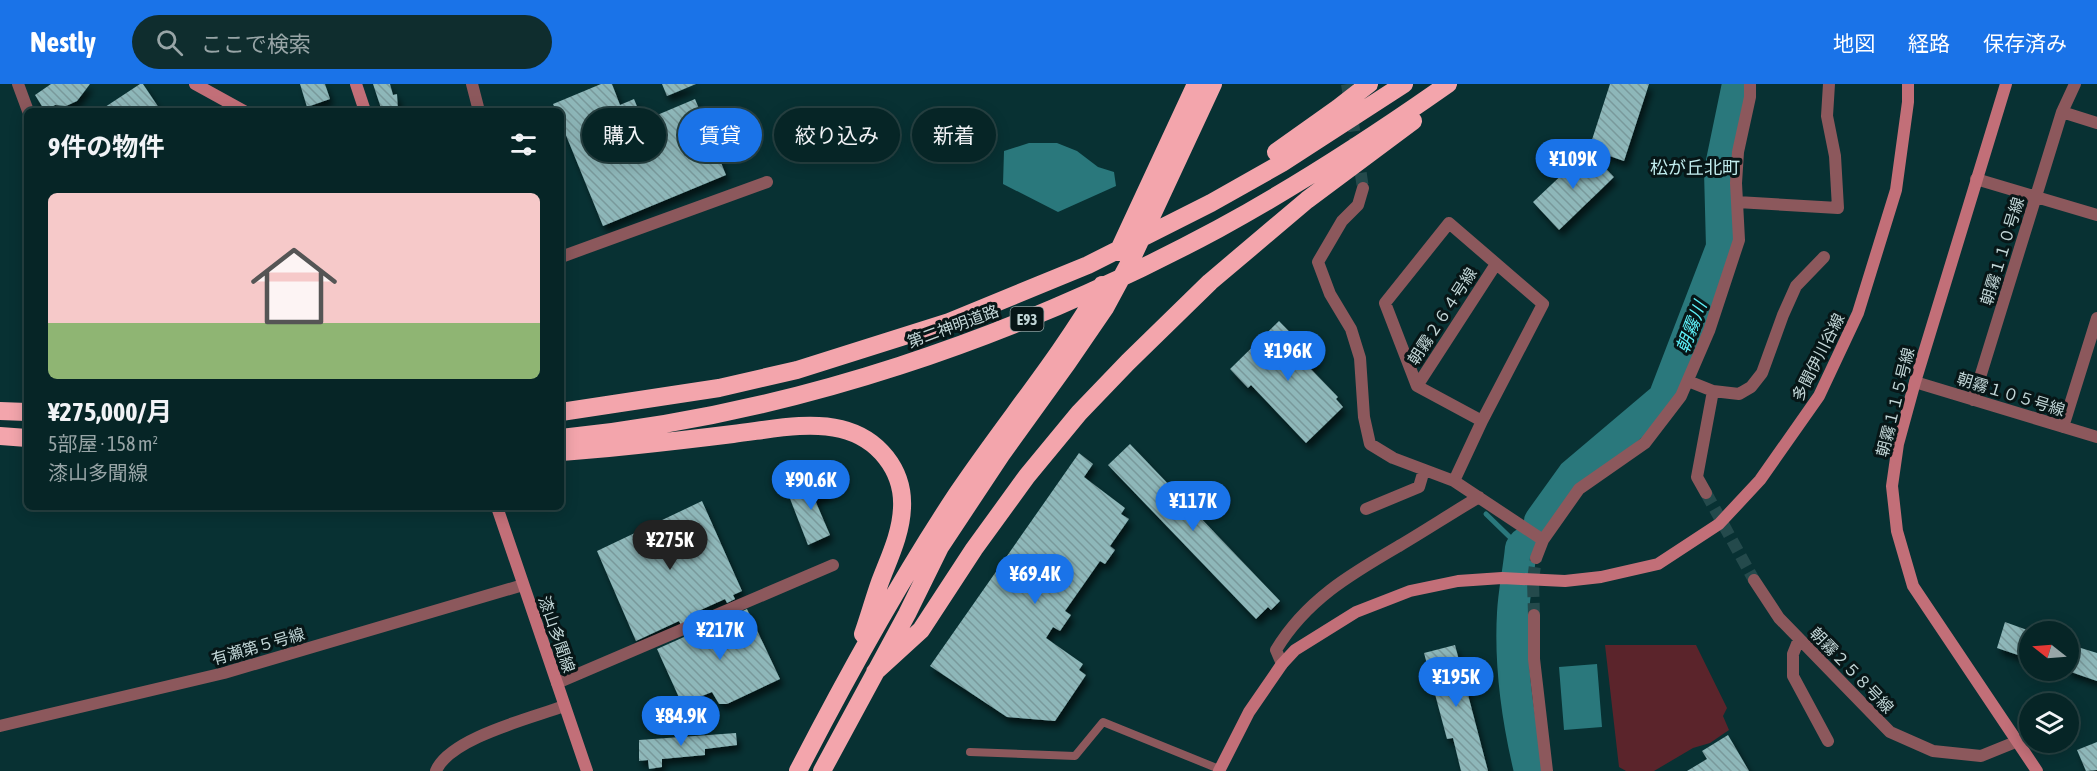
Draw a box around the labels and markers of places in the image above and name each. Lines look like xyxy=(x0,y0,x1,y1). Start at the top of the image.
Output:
pin: ¥109K xyxy=(1531,139,1615,190)
pin: ¥196K xyxy=(1246,331,1330,382)
pin: ¥90.6K xyxy=(762,460,860,511)
pin: ¥117K xyxy=(1151,481,1235,532)
pin: ¥275K xyxy=(628,520,712,571)
pin: ¥69.4K xyxy=(986,554,1084,605)
pin: ¥217K xyxy=(678,610,762,661)
pin: ¥195K xyxy=(1414,657,1498,708)
pin: ¥84.9K xyxy=(632,696,730,747)

